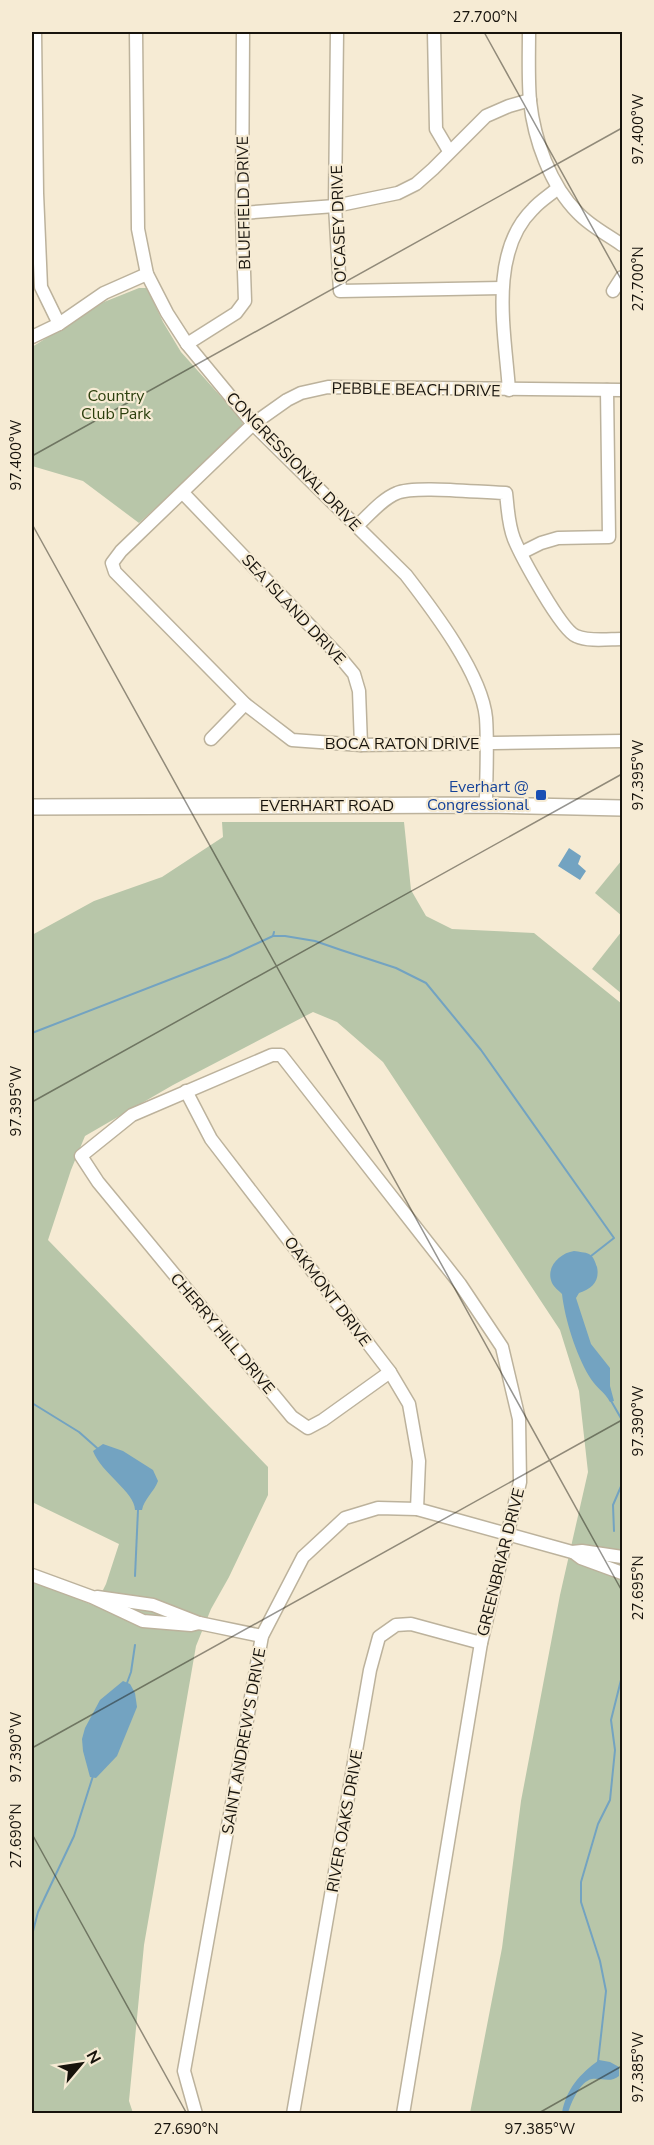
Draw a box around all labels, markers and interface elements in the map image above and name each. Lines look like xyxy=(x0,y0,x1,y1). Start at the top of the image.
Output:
text: 27.700°N xyxy=(452,7,518,27)
text: 97.400°W xyxy=(628,93,648,164)
street label: BLUEFIELD DRIVE xyxy=(232,136,256,270)
street label: O'CASEY DRIVE xyxy=(326,165,352,283)
text: 27.700°N xyxy=(628,246,648,312)
street label: PEBBLE BEACH DRIVE xyxy=(331,378,501,402)
park label: Country Club Park xyxy=(81,385,152,425)
street label: CONGRESSIONAL DRIVE xyxy=(221,387,366,536)
text: 97.400°W xyxy=(6,419,26,490)
street label: SEA ISLAND DRIVE xyxy=(236,550,350,670)
street label: BOCA RATON DRIVE xyxy=(325,733,479,755)
text: 97.395°W xyxy=(628,739,648,810)
place label: Everhart @ Congressional xyxy=(427,776,529,816)
marker: Everhart @ Congressional xyxy=(534,788,548,802)
street label: EVERHART ROAD xyxy=(260,795,394,817)
text: 97.395°W xyxy=(6,1065,26,1136)
street label: OAKMONT DRIVE xyxy=(279,1232,376,1351)
street label: CHERRY HILL DRIVE xyxy=(165,1268,280,1399)
text: 97.390°W xyxy=(628,1385,648,1456)
street label: GREENBRIAR DRIVE xyxy=(472,1486,530,1639)
text: 27.695°N xyxy=(628,1555,648,1621)
street label: SAINT ANDREW'S DRIVE xyxy=(217,1646,271,1836)
text: 97.390°W xyxy=(6,1711,26,1782)
street label: RIVER OAKS DRIVE xyxy=(322,1748,368,1894)
text: 27.690°N xyxy=(6,1803,26,1869)
text: 97.385°W xyxy=(628,2031,648,2102)
north arrow xyxy=(51,2034,111,2094)
text: N xyxy=(81,2047,106,2068)
text: 27.690°N xyxy=(153,2119,219,2139)
text: 97.385°W xyxy=(505,2119,576,2139)

